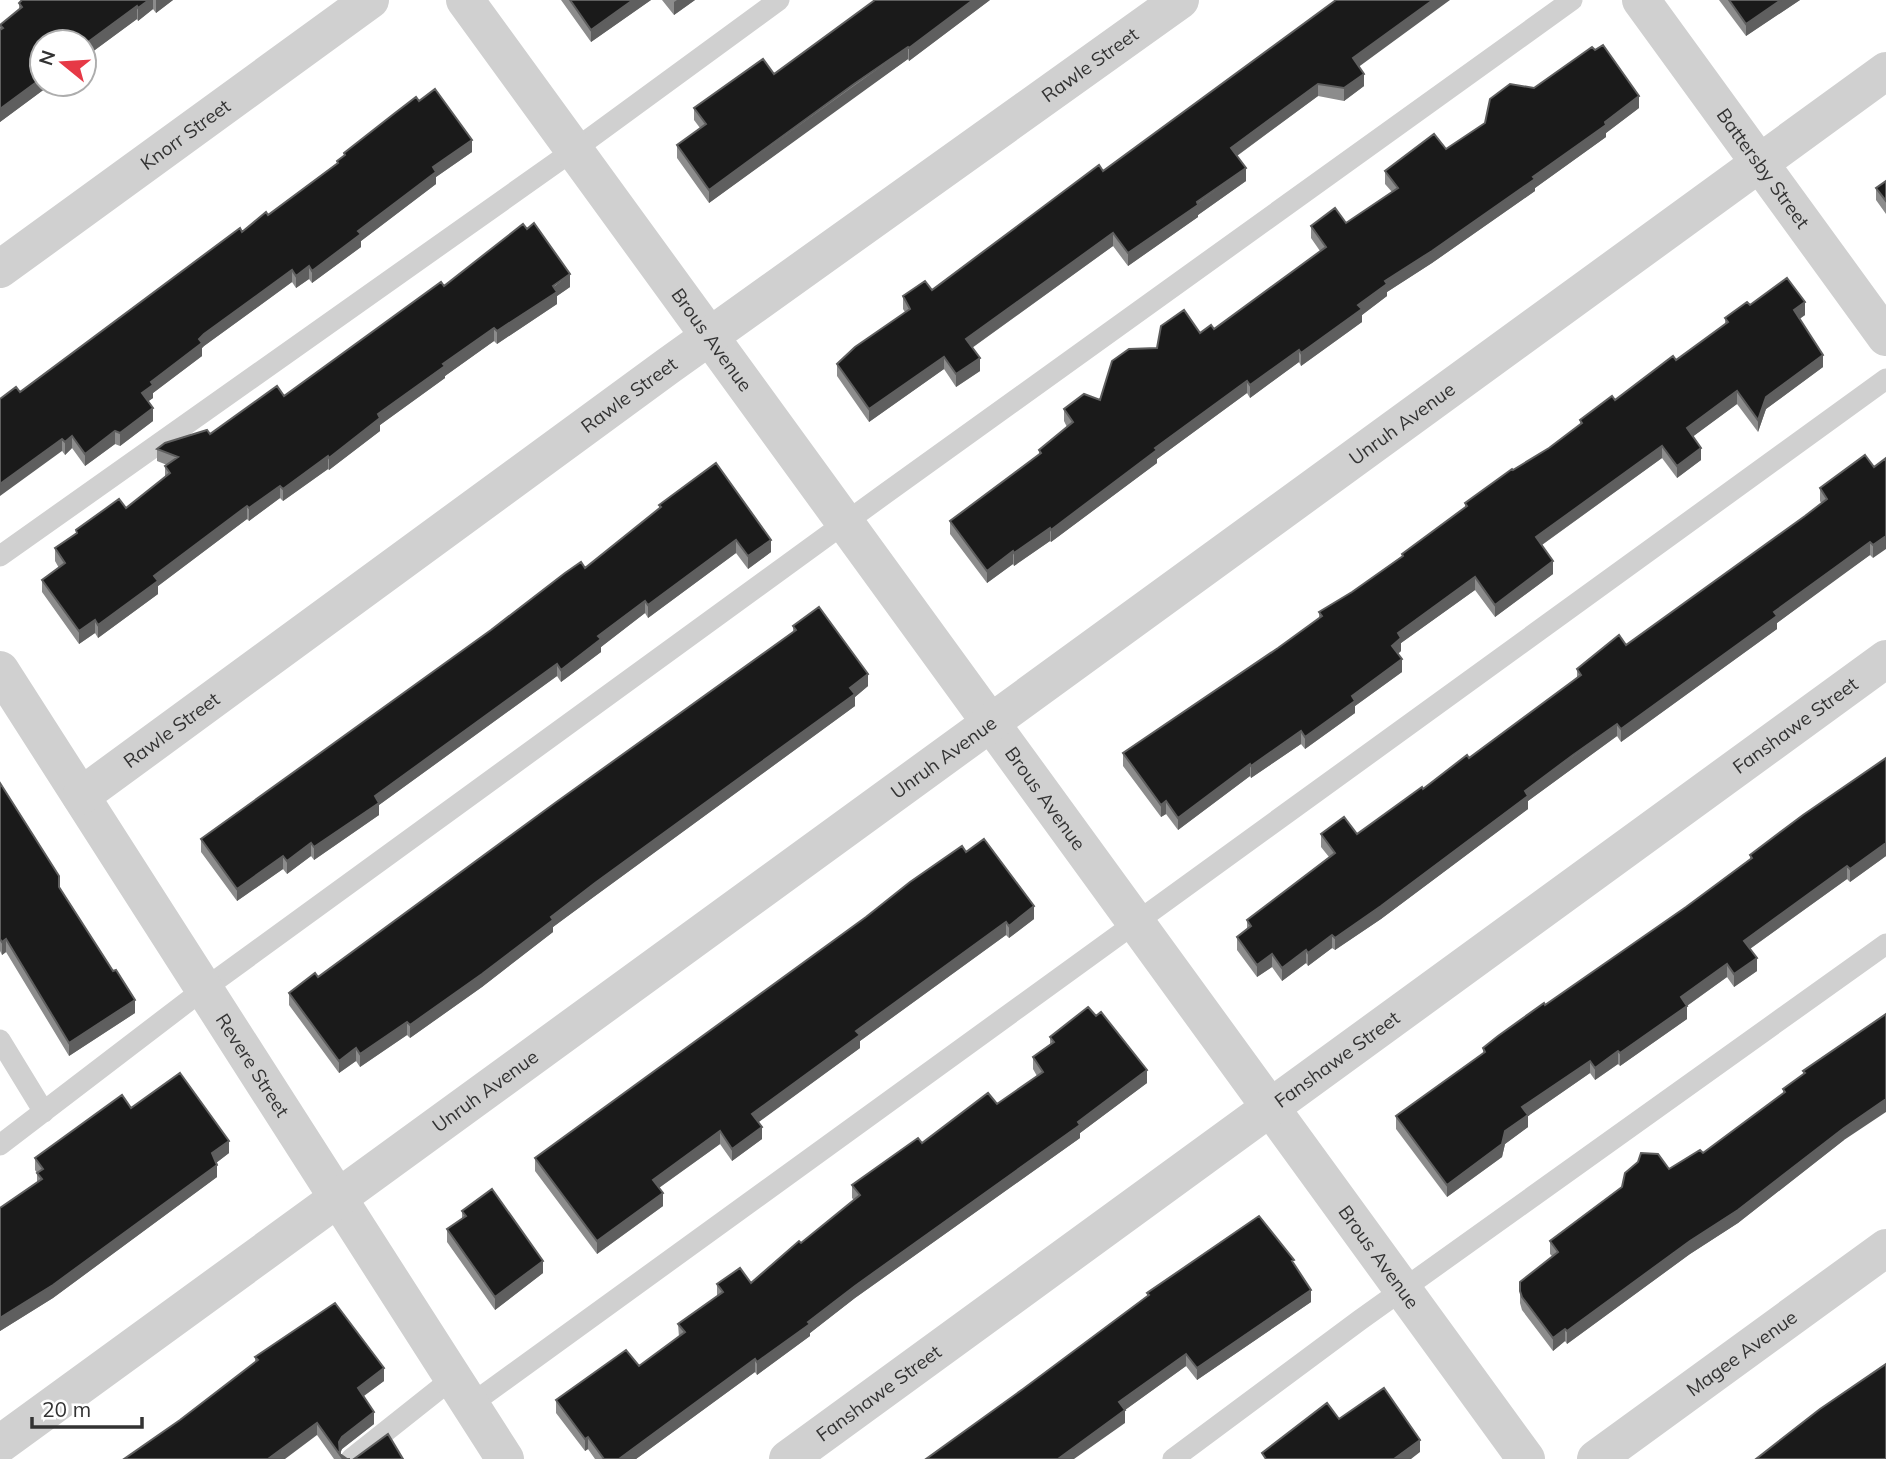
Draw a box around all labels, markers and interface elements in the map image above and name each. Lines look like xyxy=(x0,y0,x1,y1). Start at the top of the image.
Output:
street label: Rawle Street xyxy=(1037,22,1143,107)
north arrow xyxy=(28,28,98,98)
text: N xyxy=(33,47,60,68)
street label: Knorr Street xyxy=(136,93,235,175)
street label: Battersby Street xyxy=(1712,103,1815,233)
street label: Brous Avenue xyxy=(666,283,758,396)
street label: Rawle Street xyxy=(576,351,682,438)
street label: Unruh Avenue xyxy=(1344,377,1460,470)
street label: Fanshawe Street xyxy=(1728,671,1863,779)
street label: Rawle Street xyxy=(119,686,224,773)
street label: Unruh Avenue xyxy=(886,711,1001,804)
street label: Brous Avenue xyxy=(1000,742,1091,855)
street label: Fanshawe Street xyxy=(1269,1005,1404,1113)
street label: Revere Street xyxy=(211,1009,295,1122)
street label: Unruh Avenue xyxy=(427,1044,543,1137)
street label: Brous Avenue xyxy=(1333,1200,1425,1313)
street label: Magee Avenue xyxy=(1682,1305,1802,1401)
street label: Fanshawe Street xyxy=(811,1339,946,1447)
scale bar xyxy=(32,1386,142,1430)
text: 20 m xyxy=(42,1396,91,1422)

